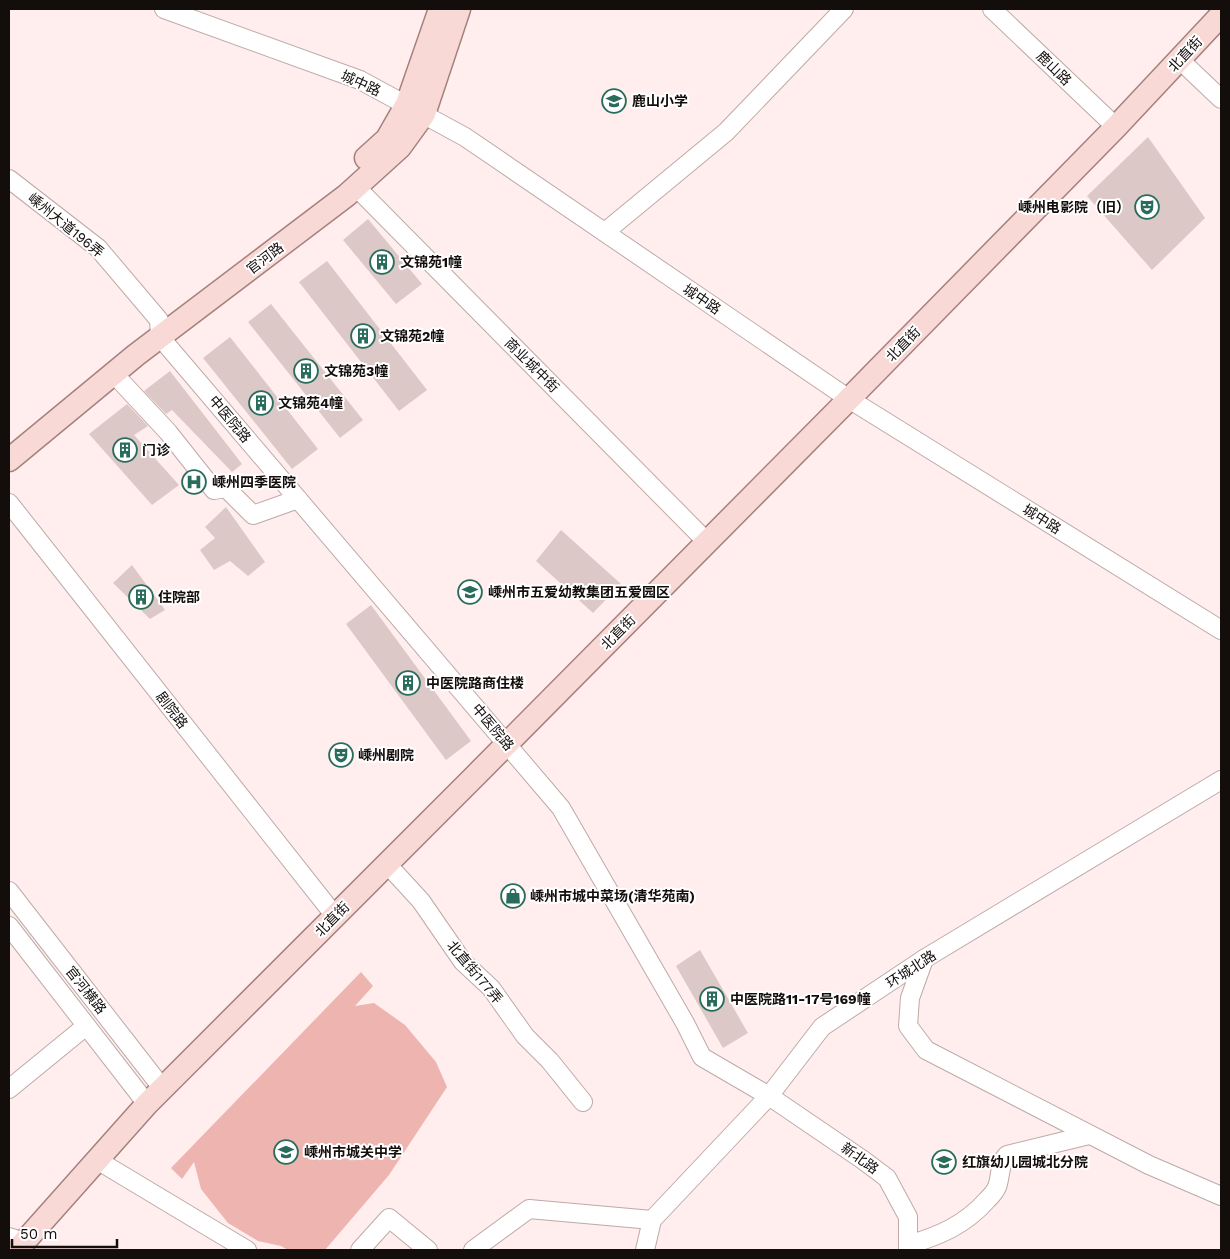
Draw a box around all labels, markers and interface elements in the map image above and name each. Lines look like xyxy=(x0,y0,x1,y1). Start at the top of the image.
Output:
street label: 北直街 xyxy=(1165,33,1205,75)
street label: 鹿山路 xyxy=(1033,48,1075,88)
street label: 城中路 xyxy=(339,67,383,99)
school or university icon: 鹿山小学 xyxy=(601,88,627,114)
place label: 鹿山小学 xyxy=(632,93,688,109)
street label: 嵊州大道196弄 xyxy=(25,190,107,260)
theatre icon: 嵊州电影院（旧） xyxy=(1134,194,1160,220)
place label: 嵊州电影院（旧） xyxy=(1018,199,1130,215)
street label: 官河路 xyxy=(243,239,287,277)
building icon: 文锦苑1幢 xyxy=(369,249,395,275)
place label: 文锦苑1幢 xyxy=(400,254,462,270)
street label: 城中路 xyxy=(680,281,724,317)
building icon: 文锦苑2幢 xyxy=(350,323,376,349)
street label: 北直街 xyxy=(883,323,923,365)
place label: 文锦苑2幢 xyxy=(380,328,444,344)
street label: 商业城中街 xyxy=(502,335,562,395)
building icon: 文锦苑3幢 xyxy=(293,358,319,384)
place label: 文锦苑3幢 xyxy=(324,363,388,379)
building icon: 文锦苑4幢 xyxy=(248,390,274,416)
street label: 中医院路 xyxy=(206,392,254,446)
place label: 文锦苑4幢 xyxy=(278,395,343,411)
building icon: 门诊 xyxy=(112,437,138,463)
place label: 门诊 xyxy=(142,442,171,458)
hospital icon: 嵊州四季医院 xyxy=(181,469,207,495)
place label: 嵊州四季医院 xyxy=(212,474,296,490)
street label: 城中路 xyxy=(1020,501,1064,537)
school or university icon: 嵊州市五爱幼教集团五爱园区 xyxy=(457,579,483,605)
building icon: 住院部 xyxy=(128,584,154,610)
place label: 嵊州市五爱幼教集团五爱园区 xyxy=(488,584,670,600)
place label: 住院部 xyxy=(158,589,200,605)
street label: 北直街 xyxy=(597,611,639,653)
building icon: 中医院路商住楼 xyxy=(395,670,421,696)
place label: 中医院路商住楼 xyxy=(426,675,524,691)
street label: 剧院路 xyxy=(153,689,191,731)
street label: 中医院路 xyxy=(469,700,517,754)
theatre icon: 嵊州剧院 xyxy=(328,742,354,768)
place label: 嵊州剧院 xyxy=(358,747,414,763)
shop icon: 嵊州市城中菜场(清华苑南) xyxy=(500,883,526,909)
place label: 嵊州市城中菜场(清华苑南) xyxy=(530,888,695,904)
street label: 北直街 xyxy=(311,898,353,940)
street label: 北直街177弄 xyxy=(444,937,506,1007)
street label: 环城北路 xyxy=(883,947,939,991)
street label: 官河横路 xyxy=(62,963,110,1017)
building icon: 中医院路11-17号169幢 xyxy=(699,986,725,1012)
place label: 中医院路11-17号169幢 xyxy=(730,991,871,1007)
school or university icon: 嵊州市城关中学 xyxy=(273,1139,299,1165)
street label: 新北路 xyxy=(838,1139,882,1177)
place label: 嵊州市城关中学 xyxy=(304,1144,402,1160)
school or university icon: 红旗幼儿园城北分院 xyxy=(931,1149,957,1175)
place label: 红旗幼儿园城北分院 xyxy=(962,1154,1088,1170)
scale bar xyxy=(12,1216,118,1248)
text: 50 m xyxy=(20,1225,57,1243)

